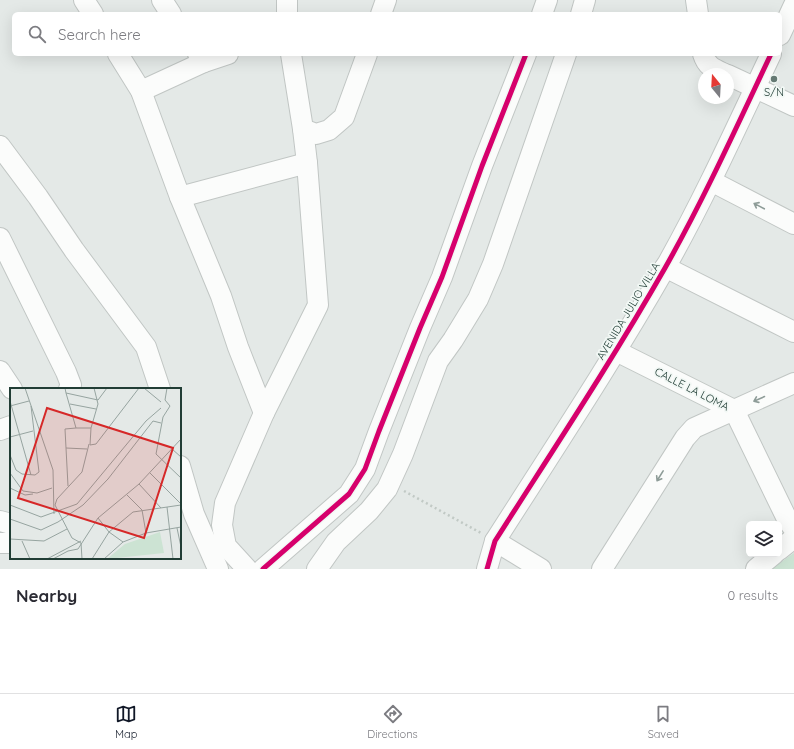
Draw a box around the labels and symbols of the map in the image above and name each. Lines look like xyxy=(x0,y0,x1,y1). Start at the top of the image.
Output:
north arrow xyxy=(698,68,734,104)
marker: S/N xyxy=(769,74,779,84)
place label: S/N xyxy=(764,85,784,99)
one-way arrow xyxy=(754,202,766,209)
street label: AVENIDA JULIO VILLA xyxy=(593,260,663,362)
street label: CALLE LA LOMA xyxy=(652,364,732,414)
inset map xyxy=(10,388,181,559)
one-way arrow xyxy=(753,396,765,403)
one-way arrow xyxy=(656,470,664,482)

